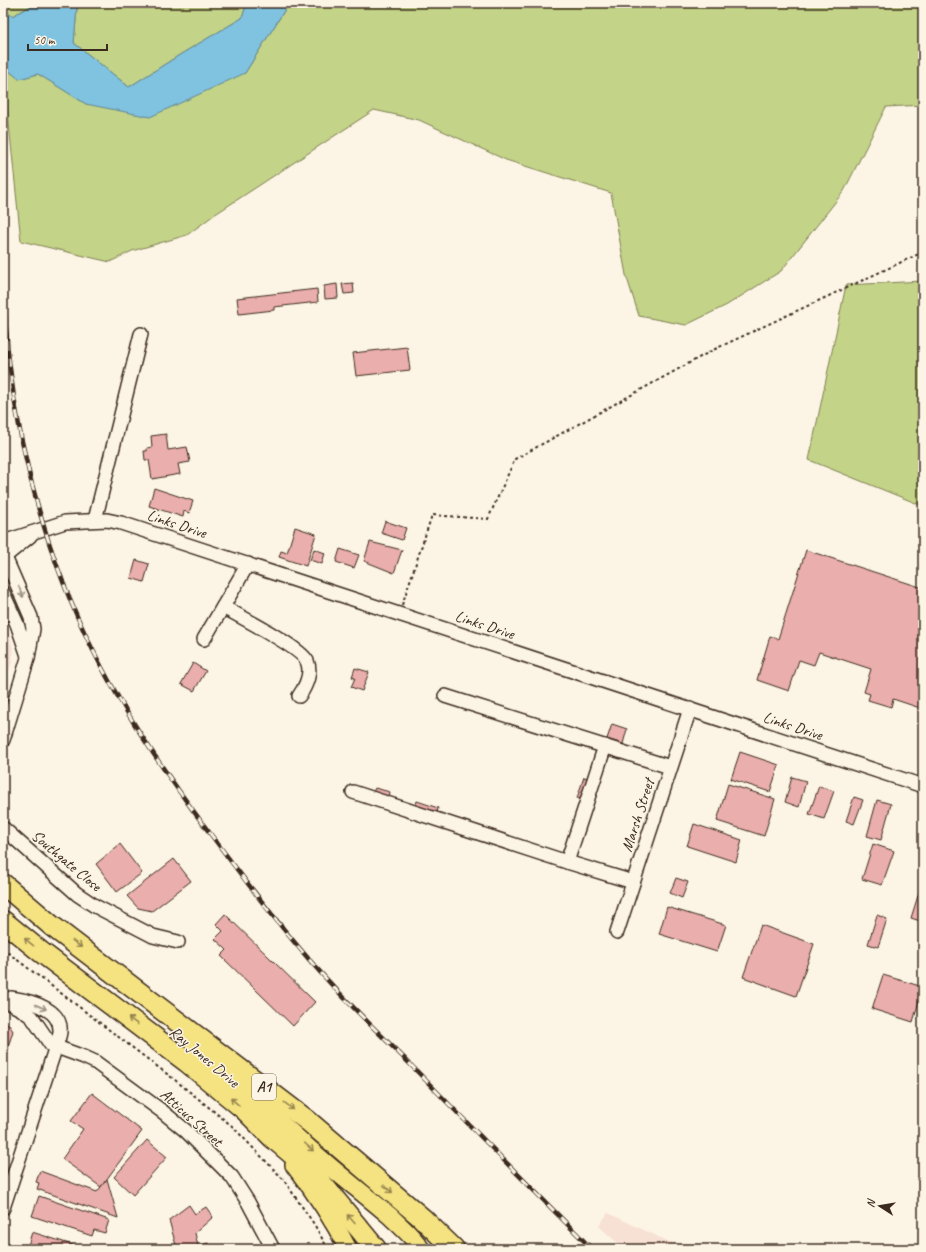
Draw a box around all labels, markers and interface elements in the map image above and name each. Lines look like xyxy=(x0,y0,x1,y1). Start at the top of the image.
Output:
scale bar xyxy=(28,26,107,52)
text: 50 m xyxy=(34,32,56,48)
street label: Links Drive xyxy=(145,505,210,543)
one-way arrow xyxy=(18,586,25,598)
street label: Links Drive xyxy=(453,606,518,644)
street label: Links Drive xyxy=(761,707,826,745)
street label: Marsh Street xyxy=(617,774,660,854)
street label: Southgate Close xyxy=(27,826,107,897)
one-way arrow xyxy=(24,938,35,947)
one-way arrow xyxy=(71,940,82,948)
one-way arrow xyxy=(34,1003,46,1011)
one-way arrow xyxy=(127,1017,138,1025)
street label: Ray Jones Drive xyxy=(165,1022,245,1093)
road number: A1 xyxy=(252,1074,276,1100)
street label: Atticus Street xyxy=(156,1084,228,1152)
one-way arrow xyxy=(229,1097,240,1106)
one-way arrow xyxy=(283,1102,294,1110)
one-way arrow xyxy=(304,1143,314,1152)
one-way arrow xyxy=(383,1185,394,1194)
north arrow xyxy=(860,1186,900,1226)
text: N xyxy=(863,1197,878,1209)
one-way arrow xyxy=(347,1214,356,1224)

